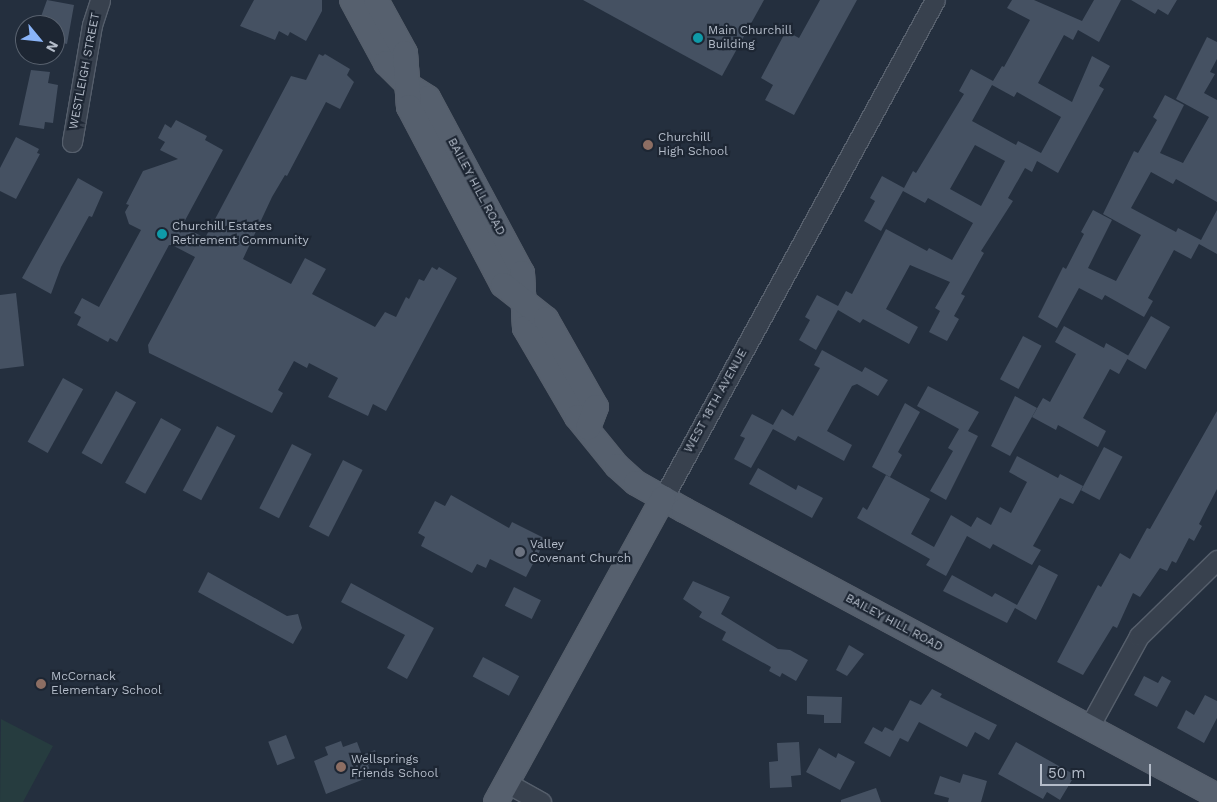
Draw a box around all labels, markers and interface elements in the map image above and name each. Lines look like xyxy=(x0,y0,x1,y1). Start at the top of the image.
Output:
street label: WESTLEIGH STREET xyxy=(67,11,103,131)
north arrow xyxy=(15,15,65,65)
place label: Main Churchill Building xyxy=(708,24,792,52)
marker: Main Churchill Building xyxy=(692,32,704,44)
text: N xyxy=(43,38,62,55)
place label: Churchill High School xyxy=(658,131,728,159)
street label: BAILEY HILL ROAD xyxy=(444,136,508,238)
marker: Churchill High School xyxy=(642,139,654,151)
place label: Churchill Estates Retirement Community xyxy=(172,220,309,248)
marker: Churchill Estates Retirement Community xyxy=(156,228,168,240)
street label: WEST 18TH AVENUE xyxy=(681,346,751,456)
place label: Valley Covenant Church xyxy=(530,538,631,566)
marker: Valley Covenant Church xyxy=(514,546,526,558)
street label: BAILEY HILL ROAD xyxy=(843,591,945,655)
place label: McCornack Elementary School xyxy=(51,670,162,698)
marker: McCornack Elementary School xyxy=(35,678,47,690)
place label: Wellsprings Friends School xyxy=(351,753,438,781)
scale bar xyxy=(1042,754,1153,786)
marker: Wellsprings Friends School xyxy=(335,761,347,773)
text: 50 m xyxy=(1048,764,1085,782)

